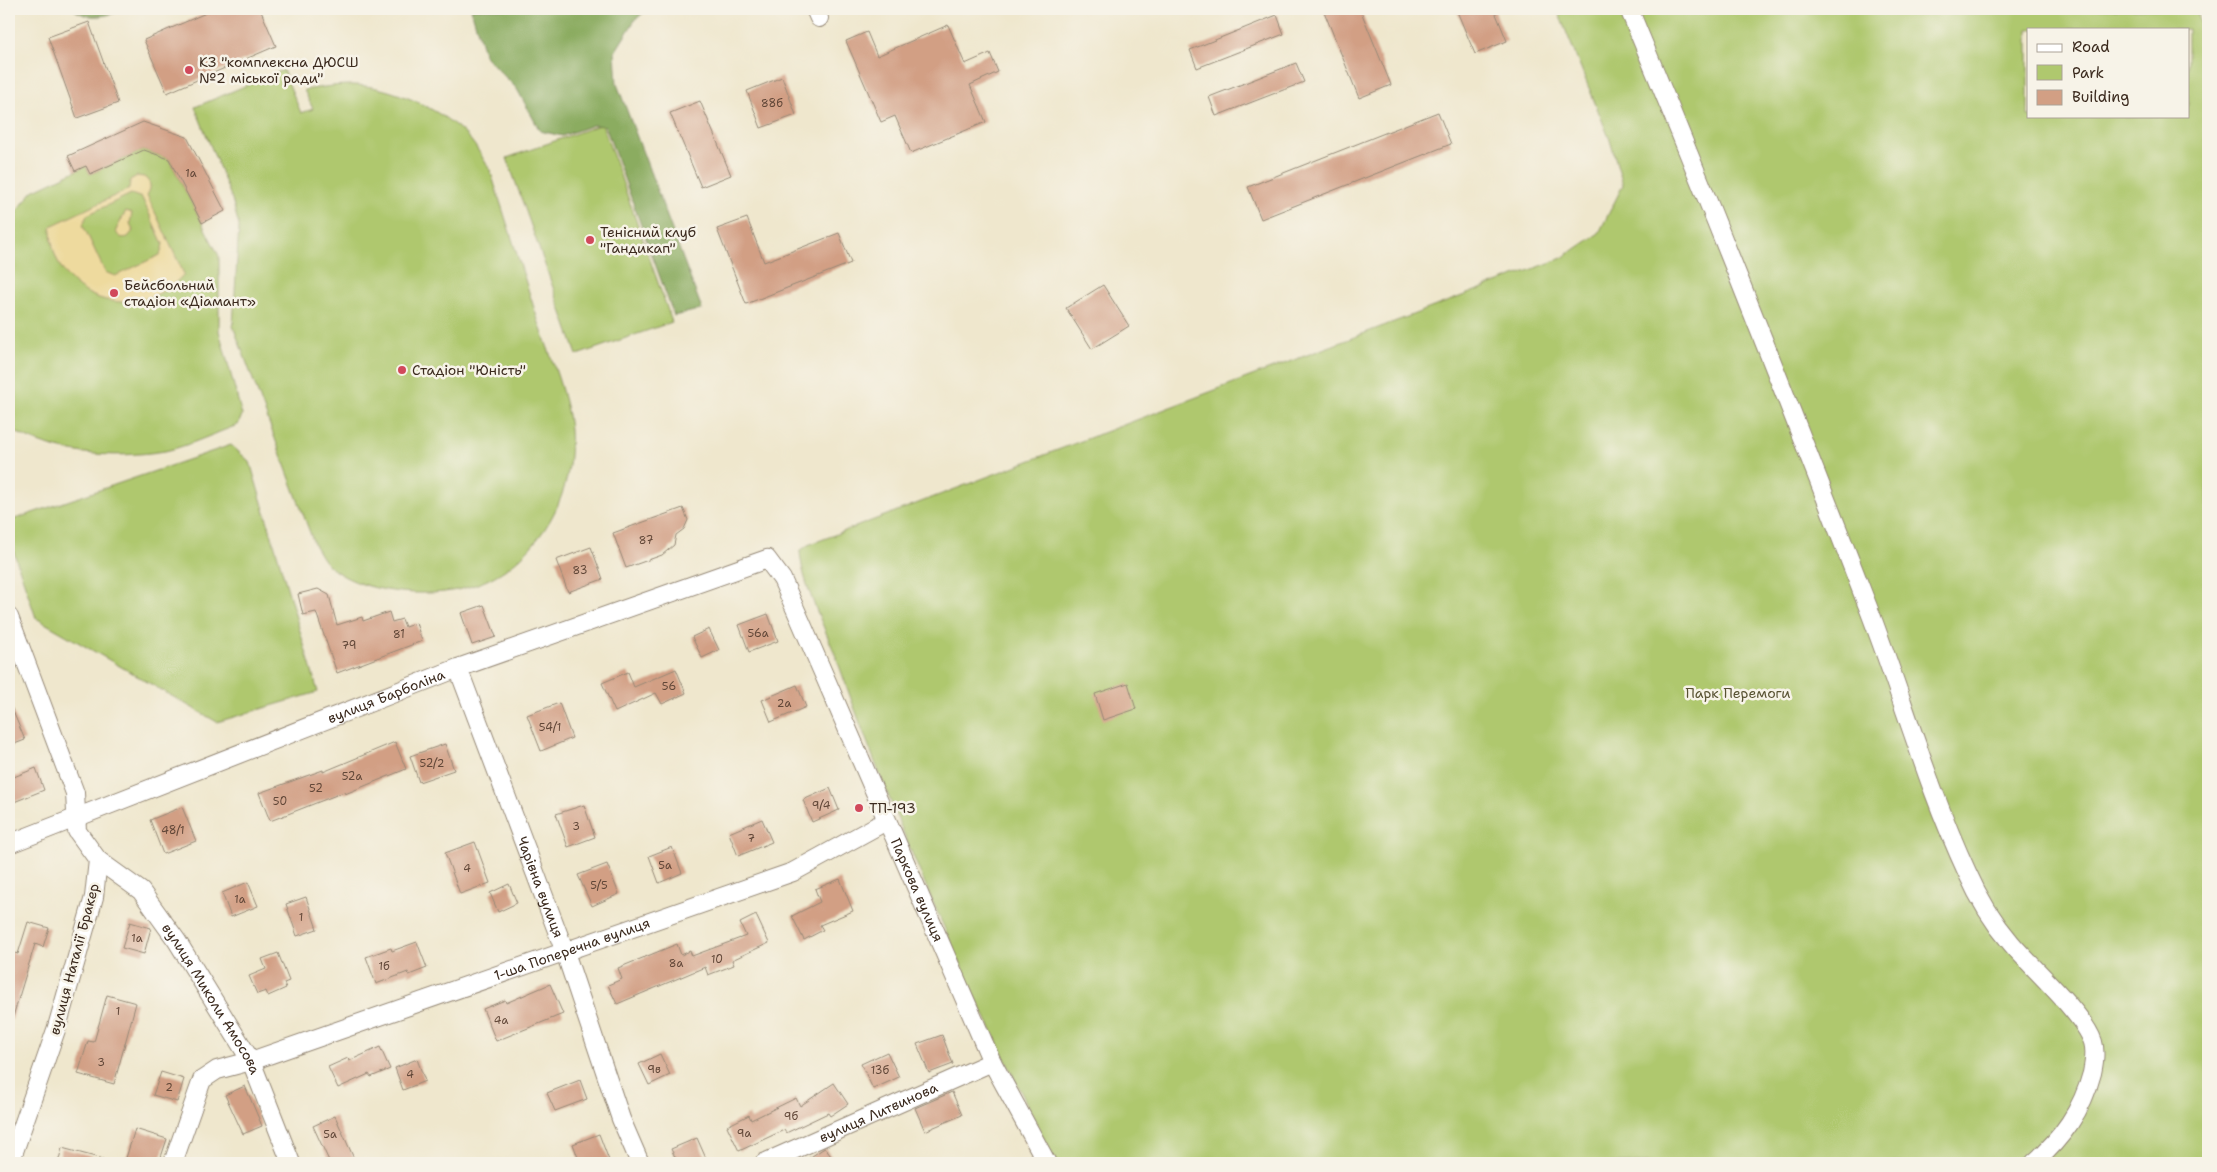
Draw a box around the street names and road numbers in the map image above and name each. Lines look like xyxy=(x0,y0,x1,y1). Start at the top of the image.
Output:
street label: вулиця Барболіна xyxy=(325,665,448,727)
street label: Чарівна вулиця xyxy=(513,834,568,940)
street label: Паркова вулиця xyxy=(887,835,948,944)
street label: вулиця Наталії Бракер xyxy=(45,881,103,1037)
street label: 1-ша Поперечна вулиця xyxy=(492,914,652,985)
street label: вулиця Миколи Амосова xyxy=(158,920,264,1077)
street label: вулиця Литвинова xyxy=(816,1078,941,1146)

